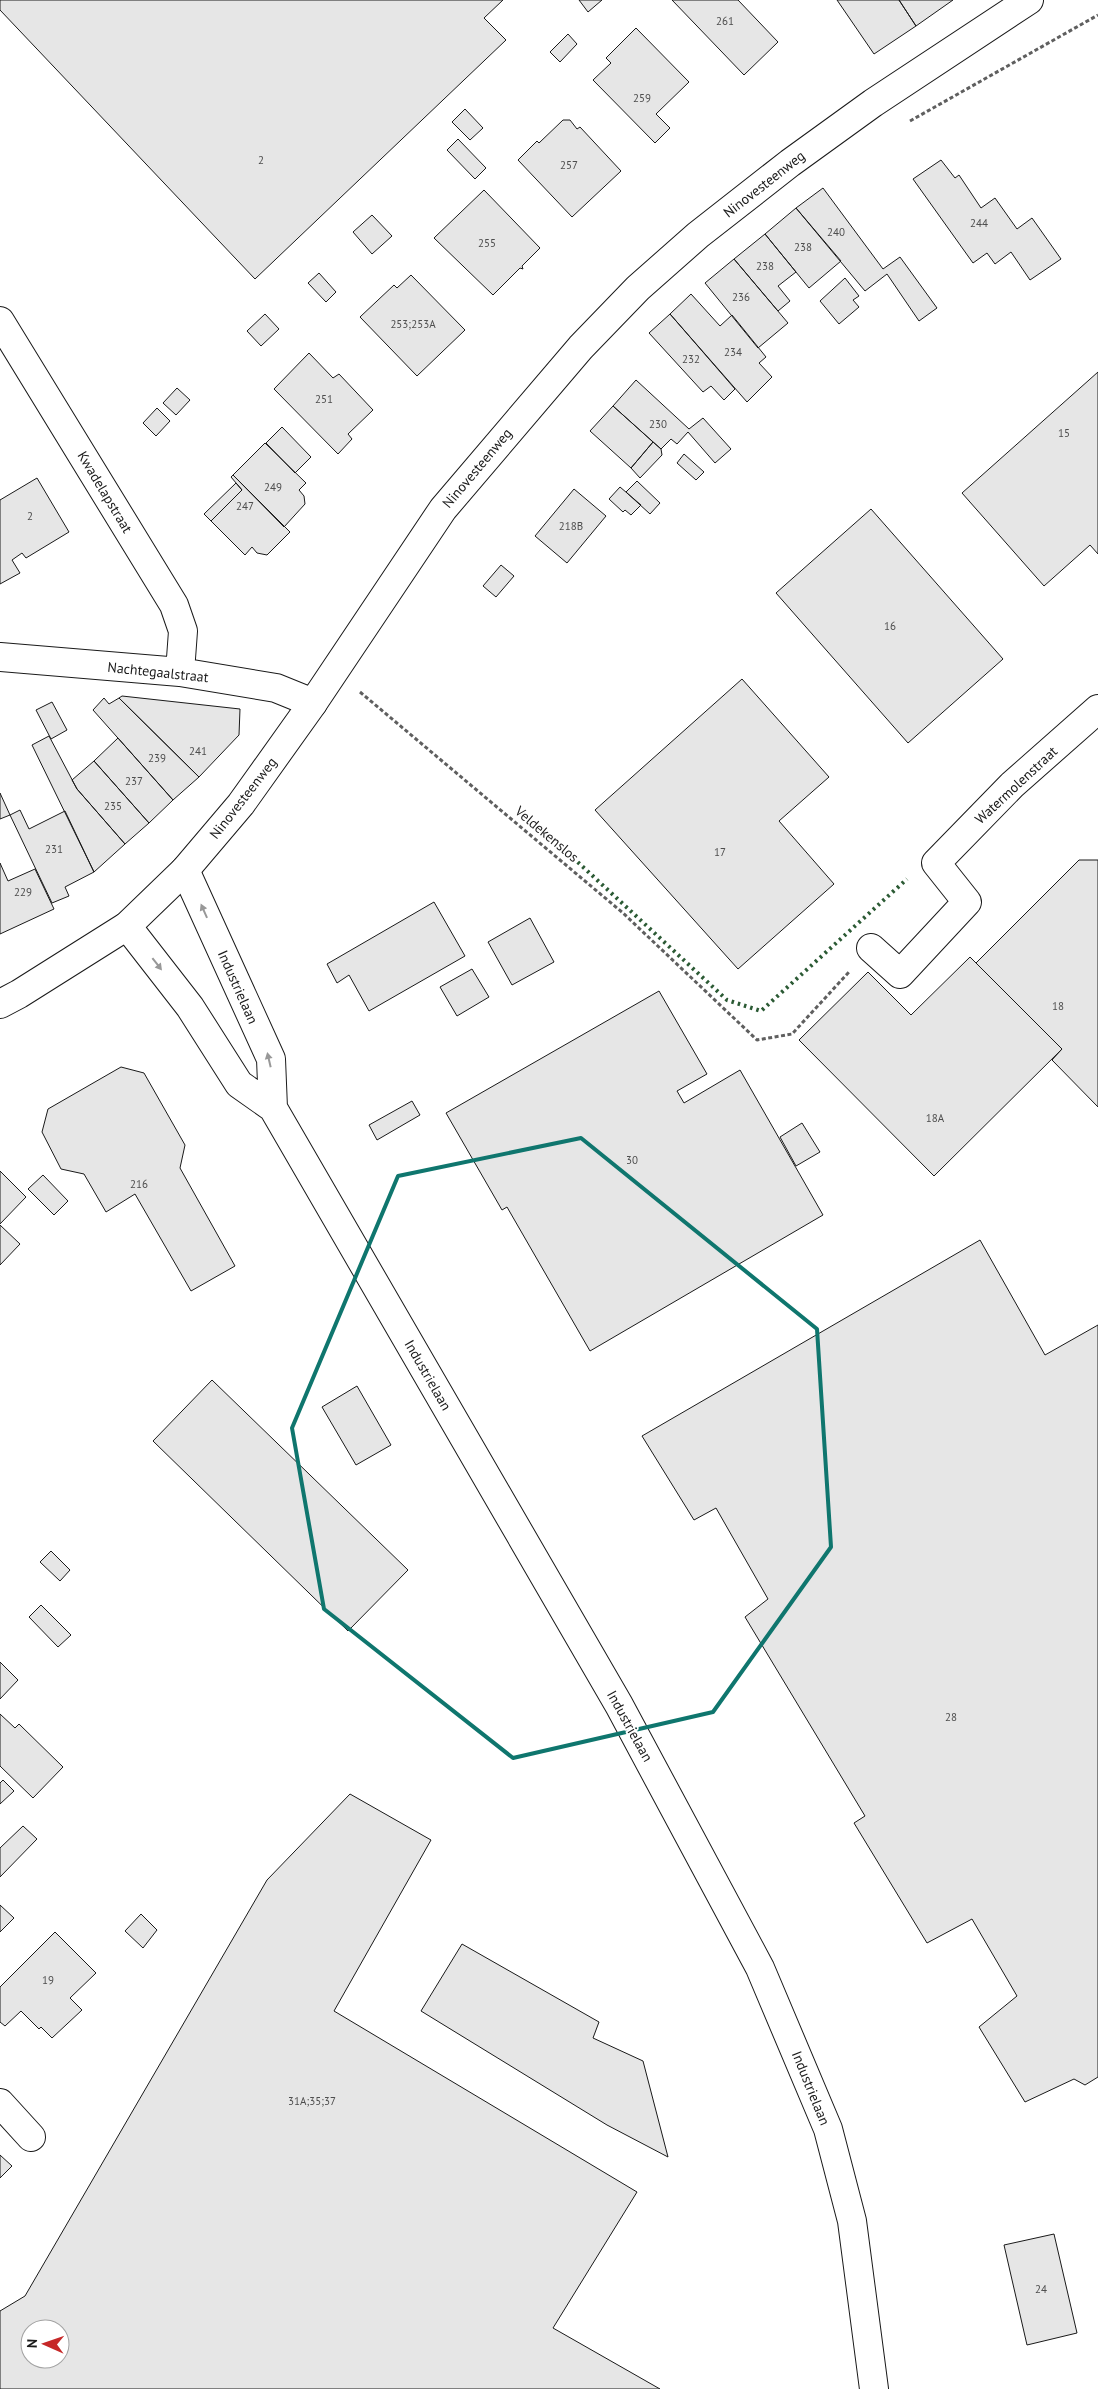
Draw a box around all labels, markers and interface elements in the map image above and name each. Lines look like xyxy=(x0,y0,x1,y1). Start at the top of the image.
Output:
house number: 261 xyxy=(716,14,734,28)
house number: 259 xyxy=(633,91,651,105)
street label: Ninovesteenweg xyxy=(720,147,808,221)
house number: 2 xyxy=(258,153,264,167)
house number: 257 xyxy=(560,158,578,172)
house number: 244 xyxy=(970,216,988,230)
house number: 240 xyxy=(827,225,845,239)
house number: 255 xyxy=(478,236,496,250)
house number: 238 xyxy=(794,240,812,254)
house number: 238 xyxy=(756,259,774,273)
house number: 236 xyxy=(732,290,750,304)
house number: 253;253A xyxy=(390,317,436,331)
house number: 234 xyxy=(724,345,742,359)
house number: 232 xyxy=(682,352,700,366)
house number: 251 xyxy=(315,392,333,406)
house number: 230 xyxy=(649,417,667,431)
street label: Ninovesteenweg xyxy=(438,424,516,512)
house number: 15 xyxy=(1058,426,1070,440)
street label: Kwadelapstraat xyxy=(74,448,137,536)
house number: 249 xyxy=(264,480,282,494)
house number: 247 xyxy=(236,499,254,513)
house number: 2 xyxy=(27,509,33,523)
house number: 218B xyxy=(559,519,583,533)
house number: 16 xyxy=(884,619,896,633)
street label: Nachtegaalstraat xyxy=(107,658,210,686)
street label: Watermolenstraat xyxy=(971,742,1061,828)
house number: 241 xyxy=(189,744,207,758)
house number: 239 xyxy=(148,751,166,765)
street label: Ninovesteenweg xyxy=(206,754,280,842)
house number: 237 xyxy=(125,774,143,788)
house number: 235 xyxy=(104,799,122,813)
street label: Veldekenslos xyxy=(511,801,583,866)
house number: 231 xyxy=(45,842,63,856)
house number: 17 xyxy=(714,845,726,859)
house number: 229 xyxy=(14,885,32,899)
one-way arrow xyxy=(200,904,208,918)
street label: Industrielaan xyxy=(214,947,262,1027)
one-way arrow xyxy=(152,957,162,971)
house number: 18 xyxy=(1052,999,1064,1013)
one-way arrow xyxy=(265,1052,273,1067)
house number: 18A xyxy=(926,1111,945,1125)
house number: 30 xyxy=(626,1153,638,1167)
house number: 216 xyxy=(130,1177,148,1191)
street label: Industrielaan xyxy=(401,1336,455,1414)
street label: Industrielaan xyxy=(603,1687,657,1765)
house number: 28 xyxy=(945,1710,957,1724)
house number: 19 xyxy=(42,1973,54,1987)
street label: Industrielaan xyxy=(788,2048,834,2128)
house number: 31A;35;37 xyxy=(288,2094,336,2108)
house number: 24 xyxy=(1035,2282,1047,2296)
north arrow xyxy=(20,2319,70,2369)
text: N xyxy=(23,2339,41,2348)

